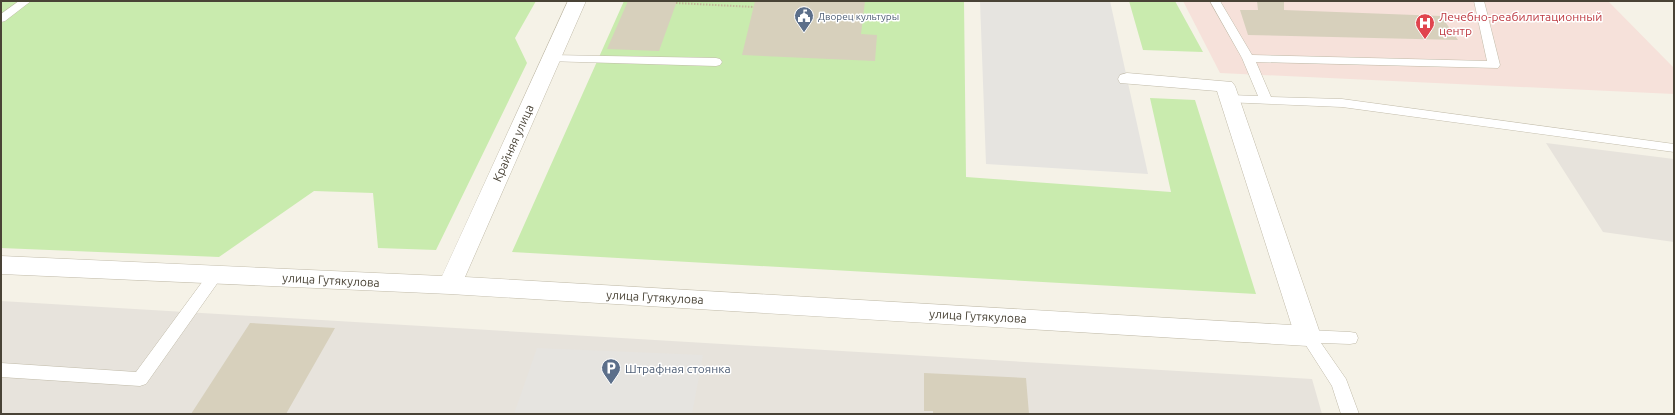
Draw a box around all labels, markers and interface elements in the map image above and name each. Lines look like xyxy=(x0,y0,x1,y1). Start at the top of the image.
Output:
public building icon: Дворец культуры xyxy=(793,5,815,33)
place label: Лечебно-реабилитационный центр xyxy=(1439,10,1602,37)
place label: Дворец культуры xyxy=(818,11,899,22)
hospital icon: Лечебно-реабилитационный центр xyxy=(1414,12,1436,40)
street label: Крайняя улица xyxy=(490,102,536,184)
street label: улица Гутякулова xyxy=(282,271,380,289)
street label: улица Гутякулова xyxy=(606,288,704,306)
street label: улица Гутякулова xyxy=(929,307,1027,325)
parking icon: Штрафная стоянка xyxy=(600,357,622,385)
place label: Штрафная стоянка xyxy=(625,362,731,375)

